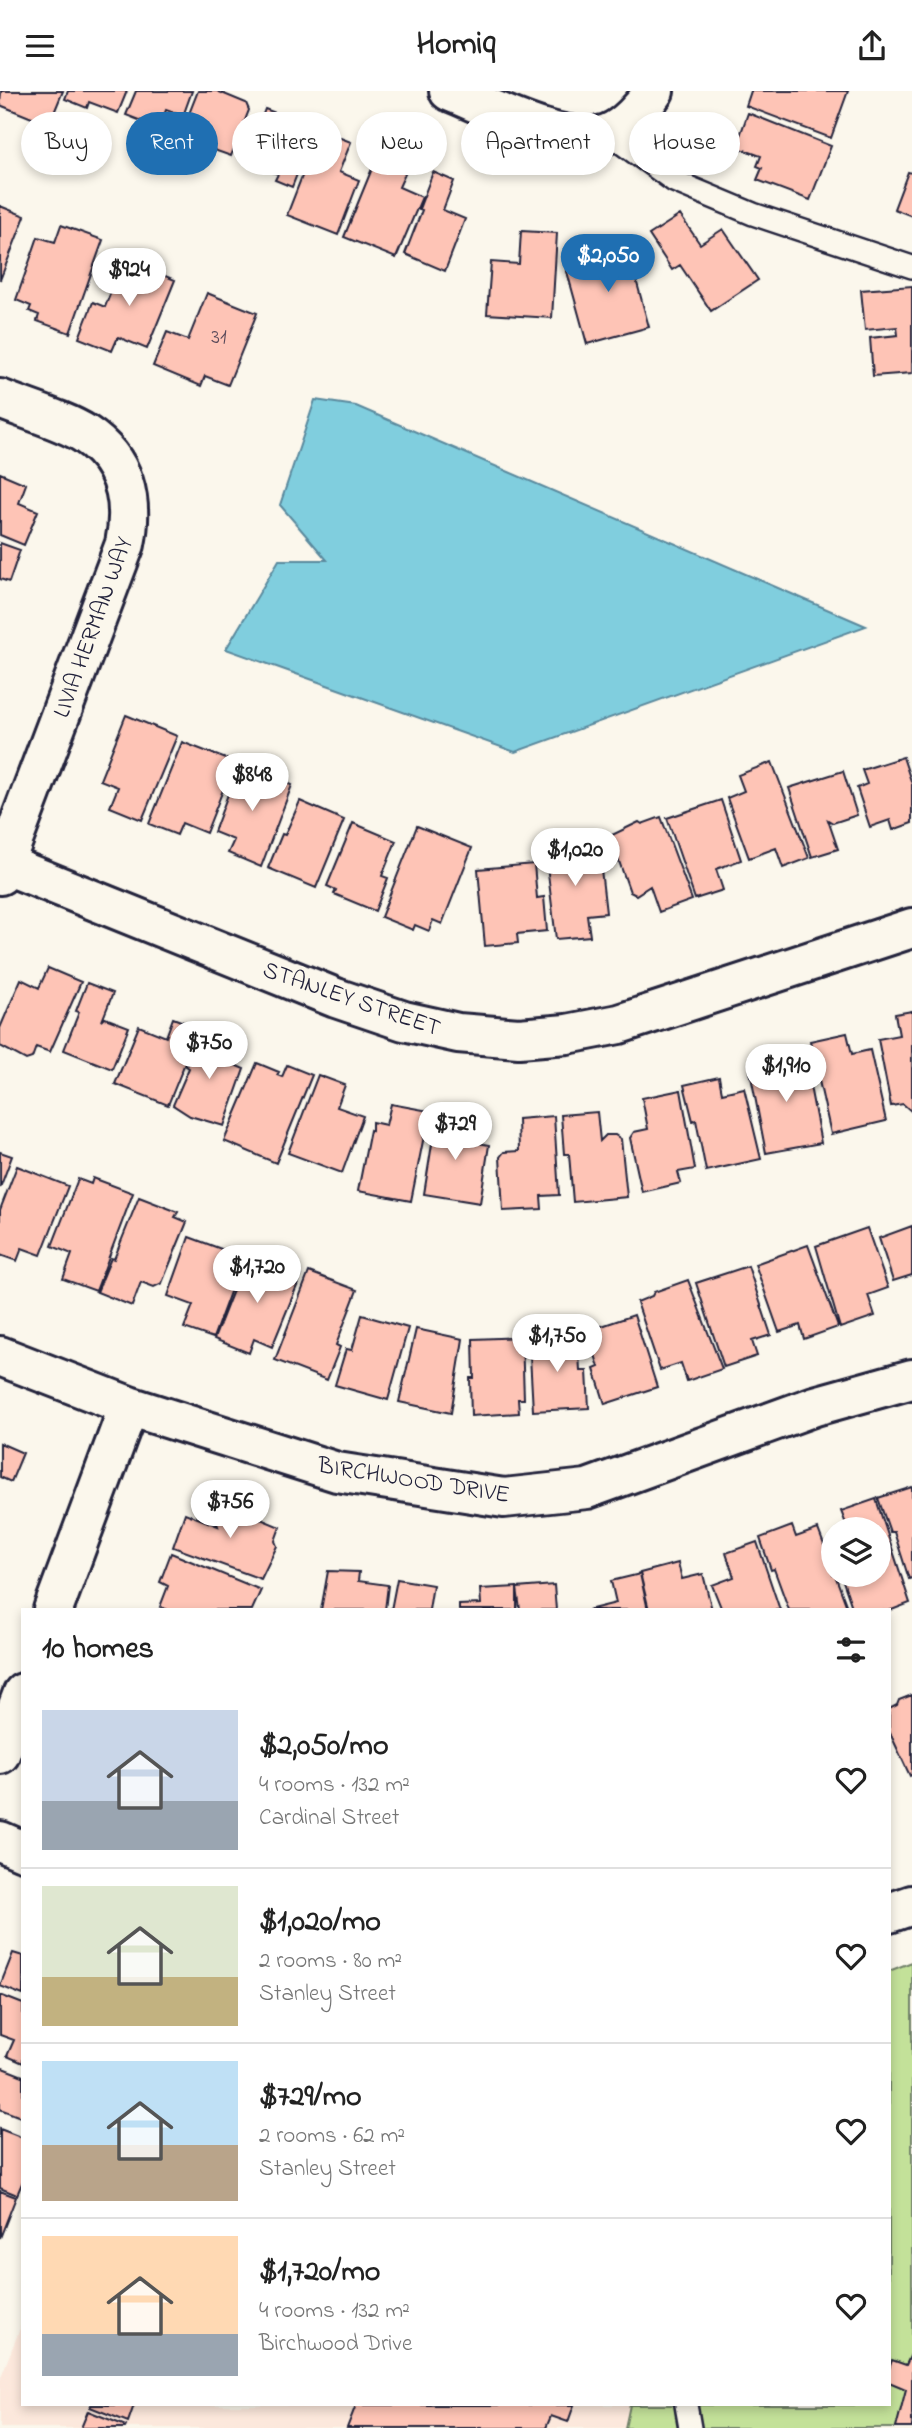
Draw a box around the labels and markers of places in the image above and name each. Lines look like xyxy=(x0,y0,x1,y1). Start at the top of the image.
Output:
pin: $2,050 xyxy=(551,235,665,294)
pin: $924 xyxy=(88,249,170,308)
pin: $848 xyxy=(211,753,293,813)
pin: $1,020 xyxy=(518,829,632,888)
pin: $750 xyxy=(168,1021,250,1081)
pin: $1,910 xyxy=(729,1045,843,1104)
pin: $729 xyxy=(414,1103,496,1162)
pin: $1,720 xyxy=(200,1245,314,1305)
pin: $1,750 xyxy=(500,1315,614,1374)
pin: $756 xyxy=(189,1481,271,1540)

